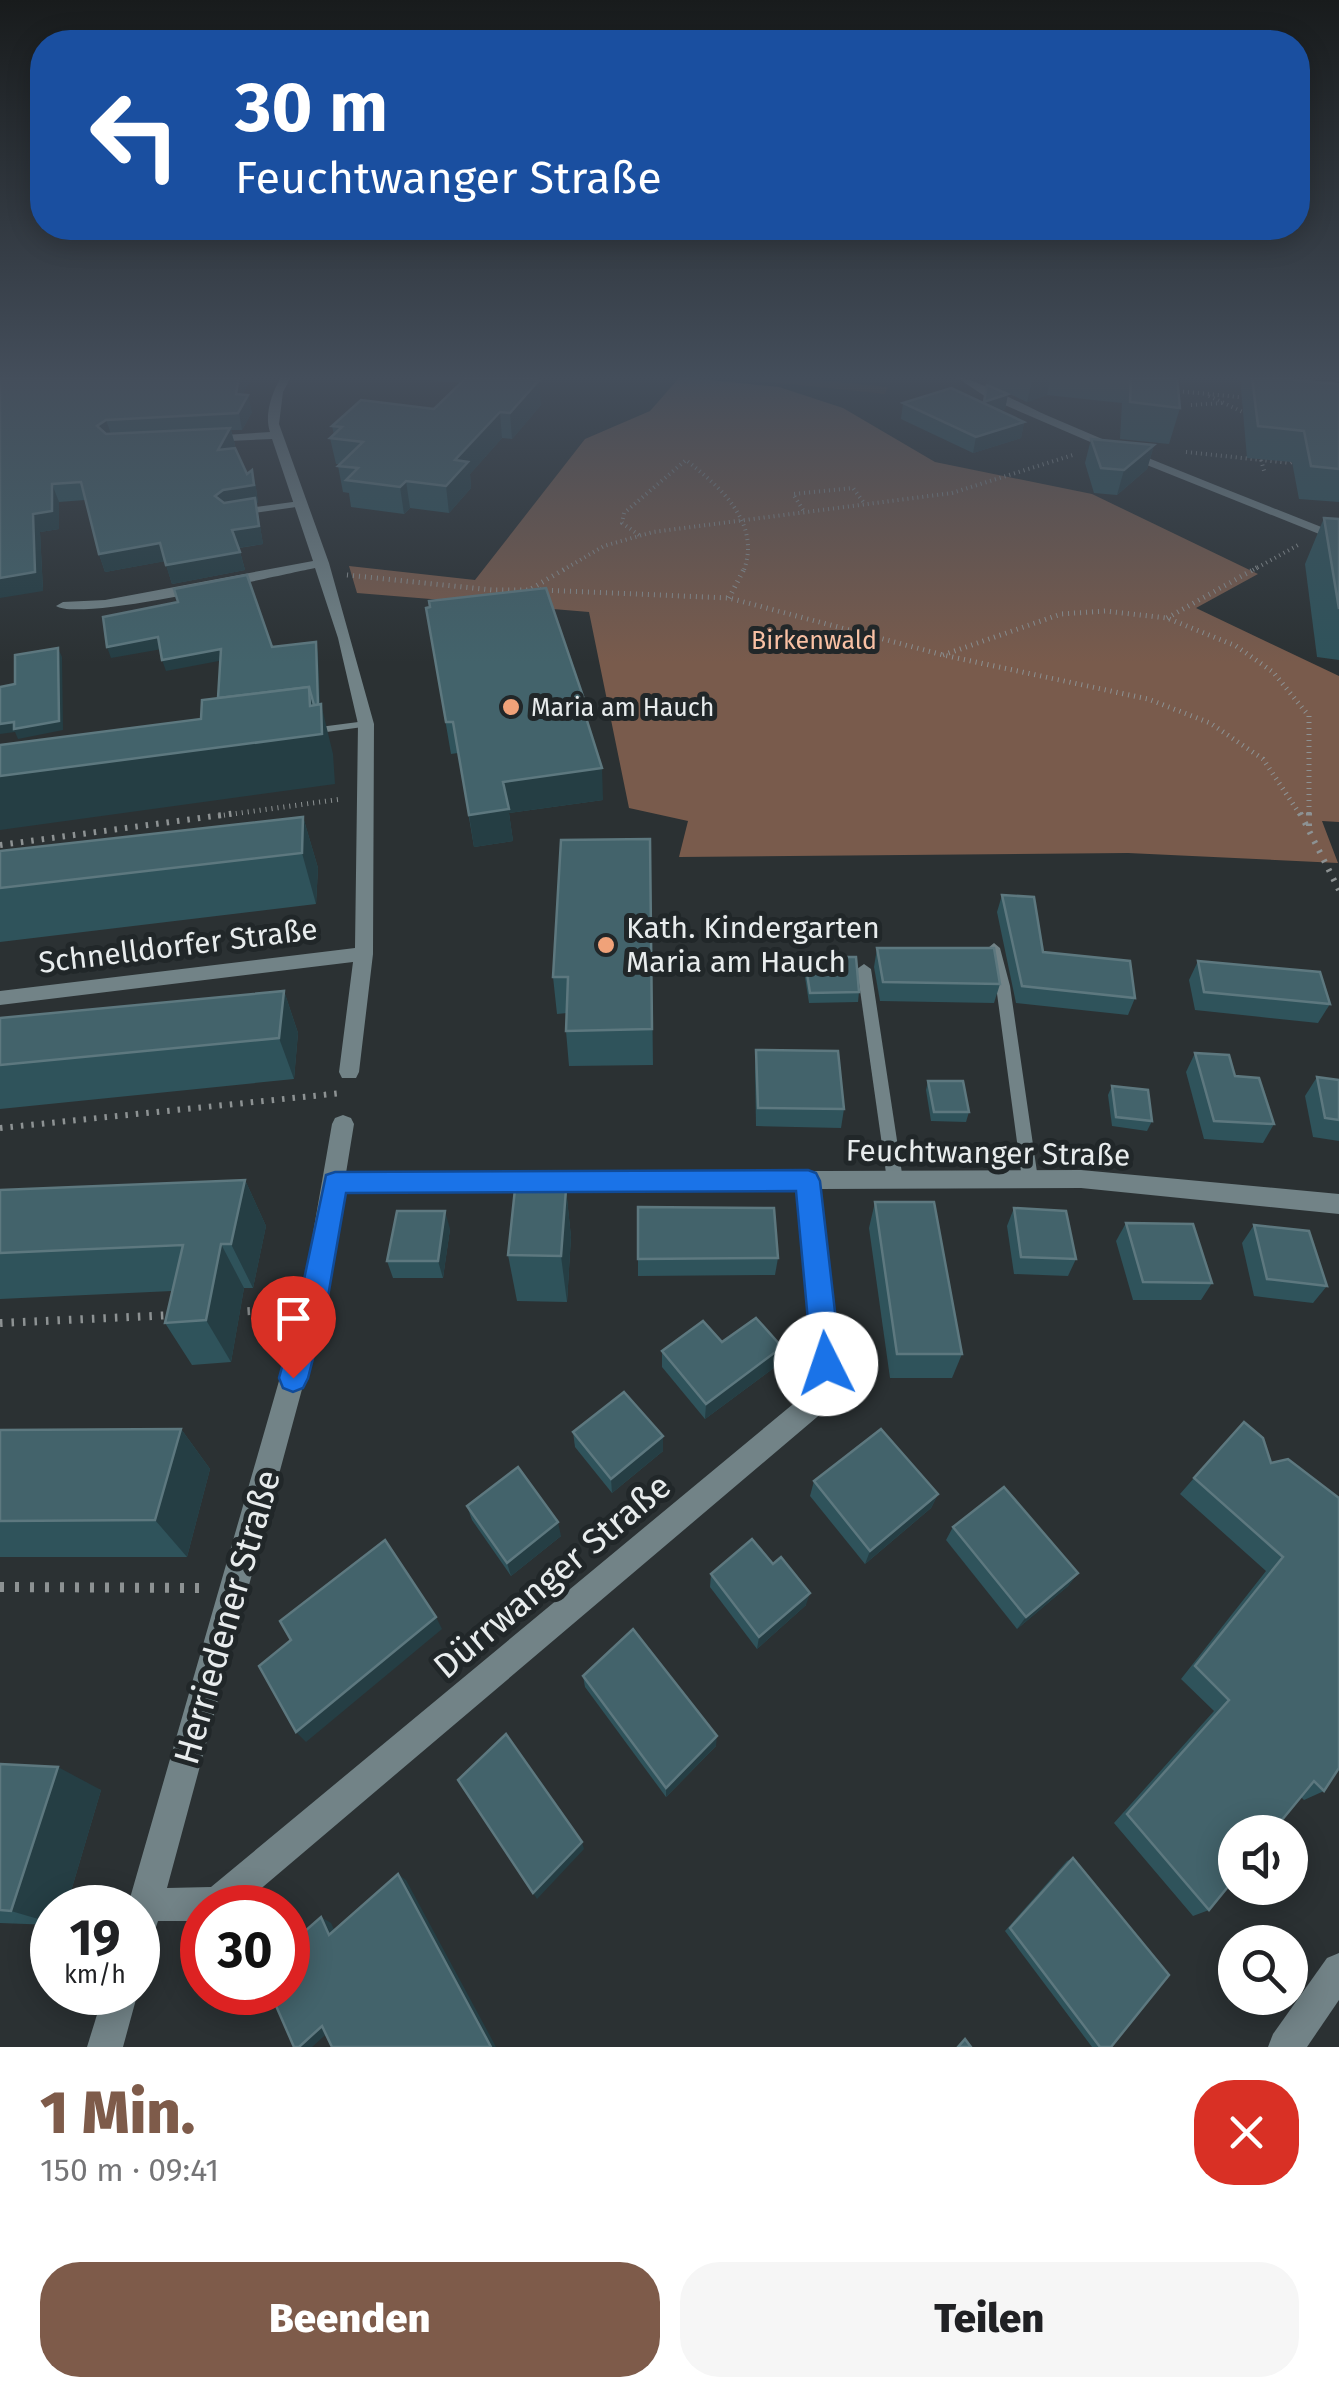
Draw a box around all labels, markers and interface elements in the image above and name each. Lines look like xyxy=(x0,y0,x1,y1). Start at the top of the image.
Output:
text: 30 m xyxy=(235,66,388,150)
icon: left xyxy=(70,70,200,200)
text: Feuchtwanger Straße xyxy=(235,151,662,205)
park label: Birkenwald xyxy=(751,626,877,656)
place label: Maria am Hauch xyxy=(531,693,714,723)
marker: Maria am Hauch xyxy=(500,696,522,718)
place label: Kath. Kindergarten Maria am Hauch xyxy=(626,910,880,980)
street label: Schnelldorfer Straße xyxy=(37,911,319,981)
marker: Kath. Kindergarten Maria am Hauch xyxy=(595,934,617,956)
street label: Feuchtwanger Straße xyxy=(845,1133,1131,1173)
pin xyxy=(251,1276,336,1379)
icon: arrive xyxy=(266,1291,321,1346)
position arrow xyxy=(774,1312,878,1416)
street label: Herriedener Straße xyxy=(165,1465,289,1769)
street label: Dürrwanger Straße xyxy=(425,1465,679,1687)
map controls xyxy=(1218,1815,1308,2015)
button: sound xyxy=(1218,1815,1308,1905)
speed limit sign: 30 xyxy=(180,1885,310,2015)
text: 19 xyxy=(69,1908,121,1968)
button: search xyxy=(1218,1925,1308,2015)
text: km/h xyxy=(64,1960,126,1990)
text: 1 Min. xyxy=(40,2077,195,2149)
button: close xyxy=(1194,2080,1299,2185)
text: 150 m · 09:41 xyxy=(40,2151,219,2189)
button: Beenden xyxy=(40,2262,660,2377)
button: Teilen xyxy=(680,2262,1299,2377)

